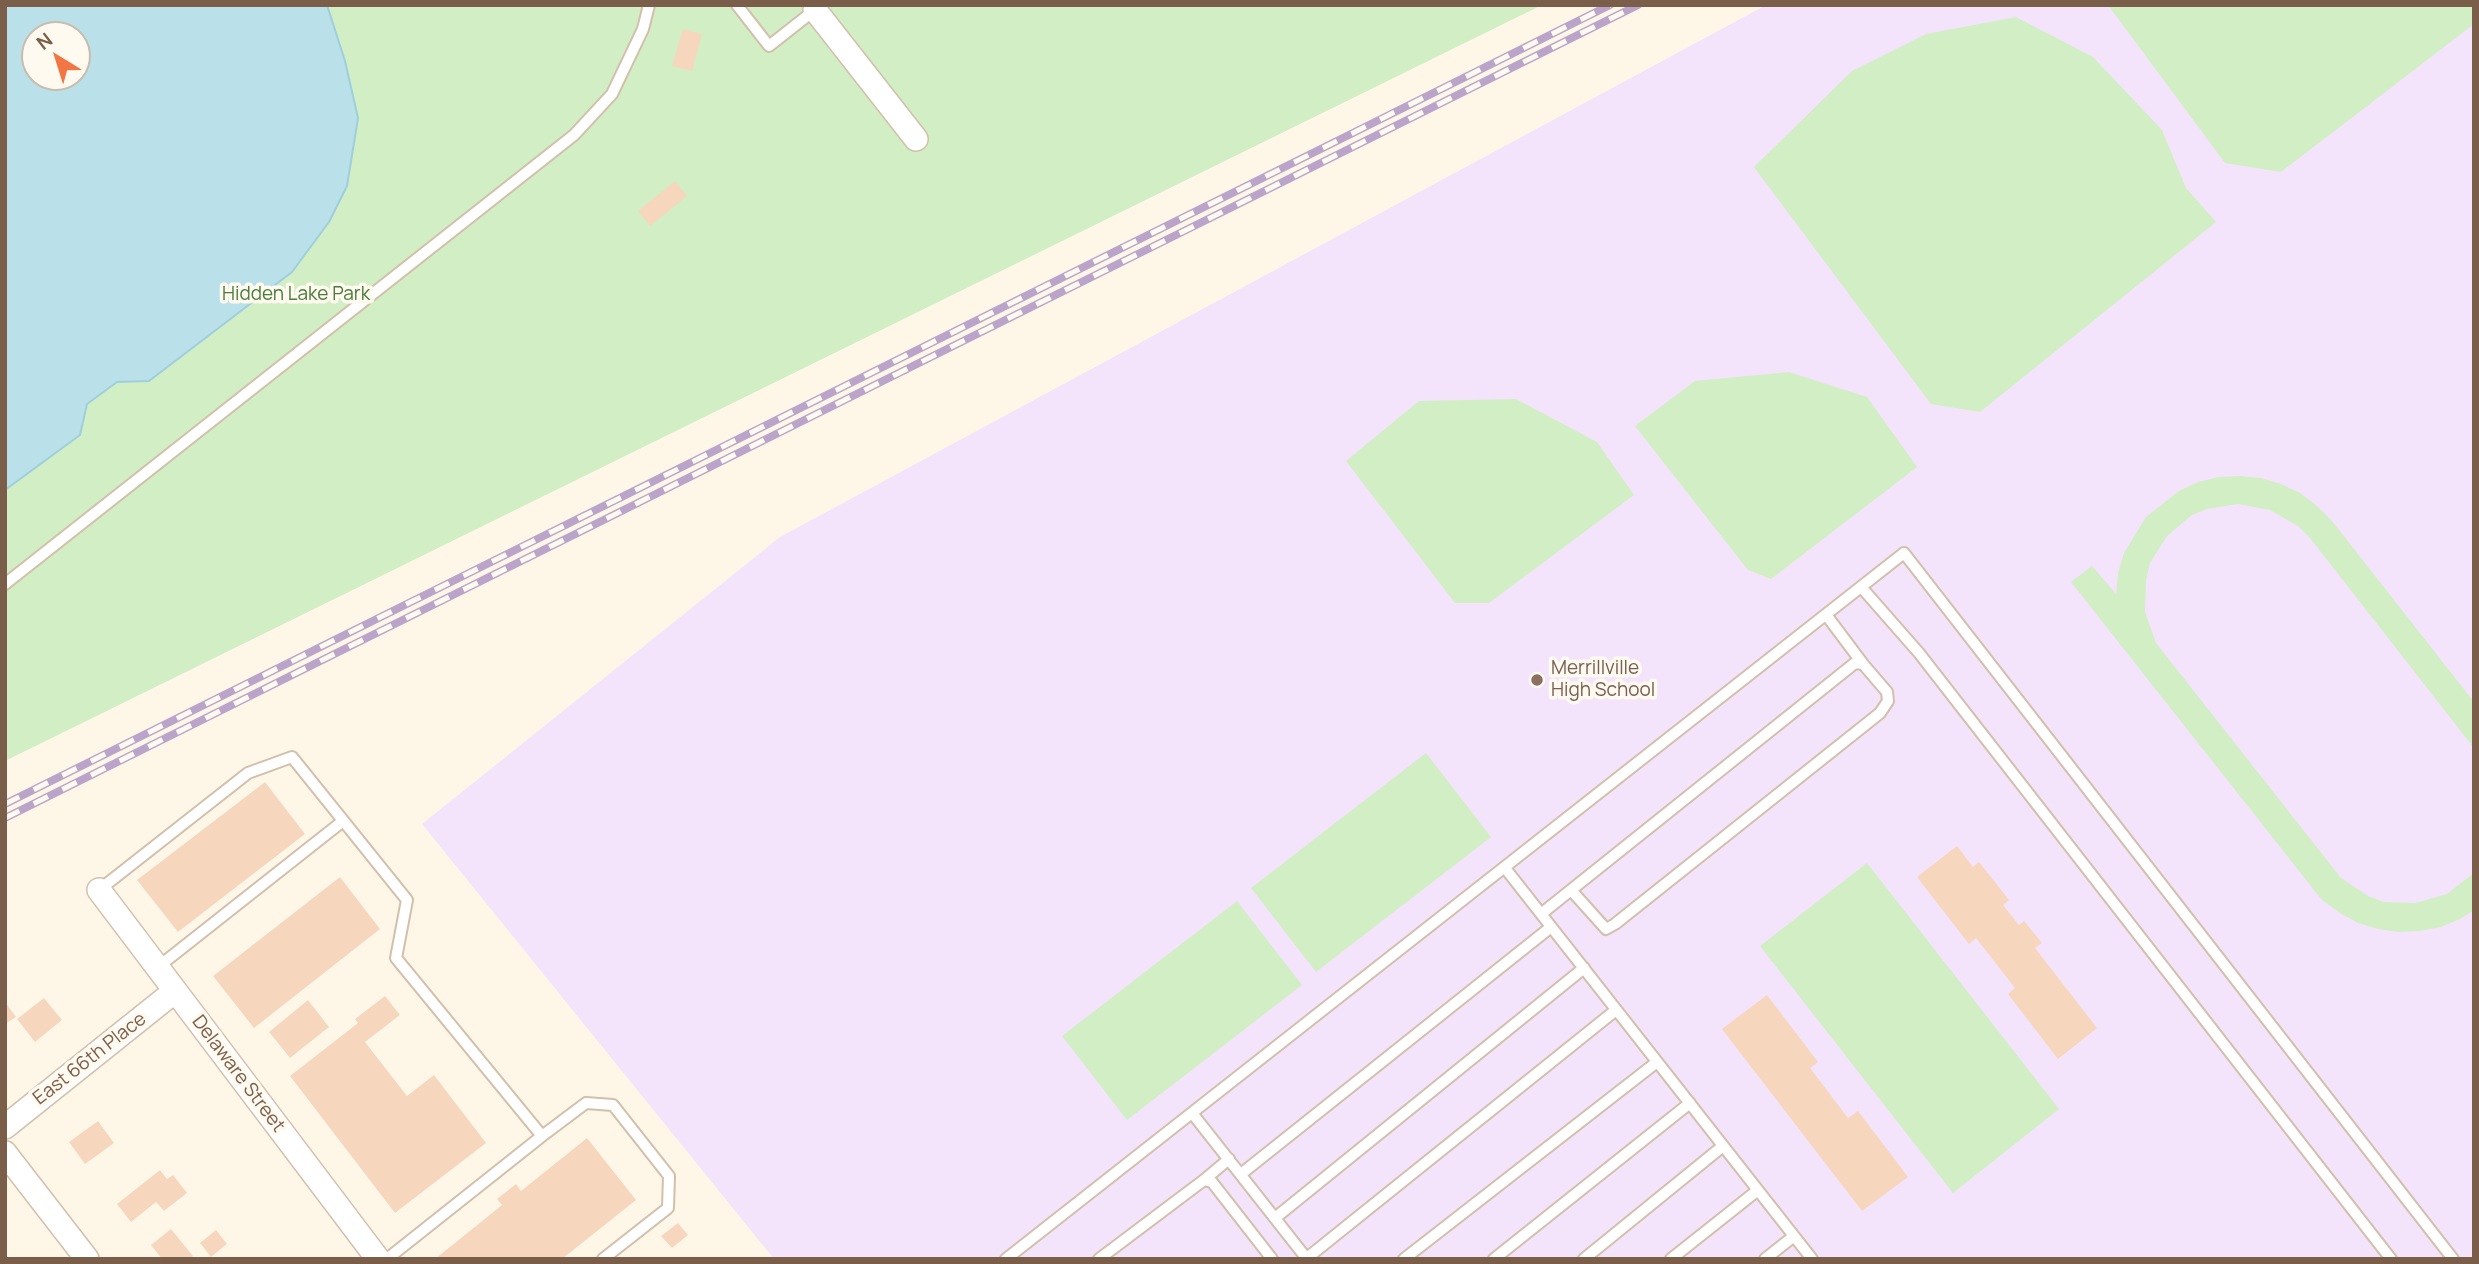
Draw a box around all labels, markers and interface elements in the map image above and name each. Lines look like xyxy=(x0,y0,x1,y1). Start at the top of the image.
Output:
north arrow xyxy=(21,21,91,91)
text: N xyxy=(31,27,58,55)
park label: Hidden Lake Park xyxy=(222,284,370,306)
place label: Merrillville High School xyxy=(1551,658,1655,702)
marker: Merrillville High School xyxy=(1529,672,1545,688)
street label: East 66th Place xyxy=(29,1008,151,1110)
street label: Delaware Street xyxy=(187,1011,289,1137)

